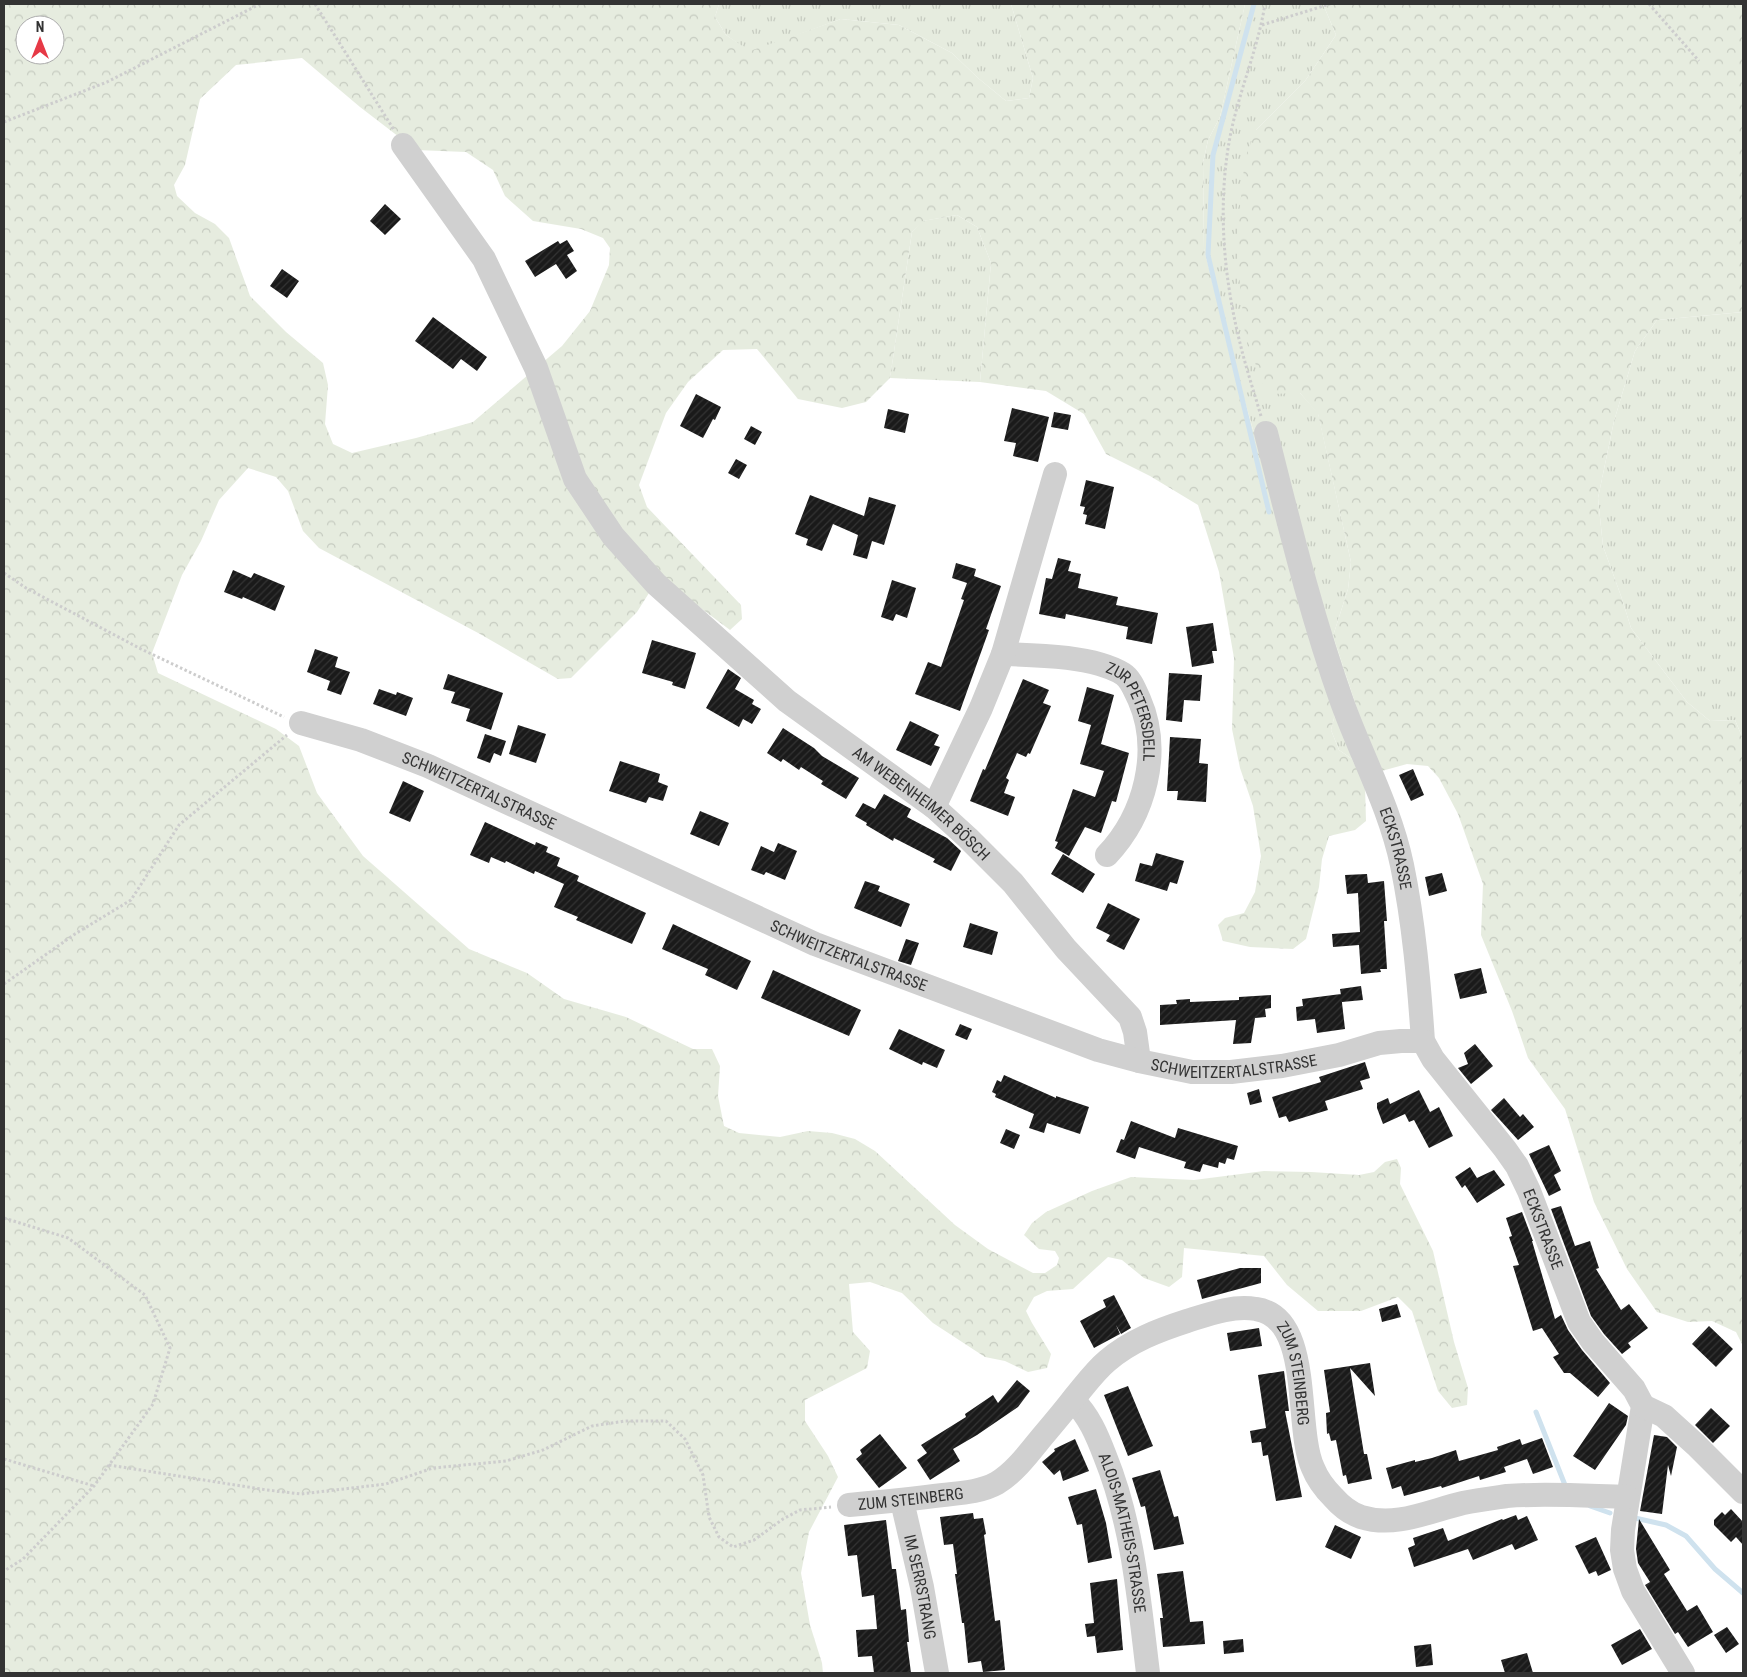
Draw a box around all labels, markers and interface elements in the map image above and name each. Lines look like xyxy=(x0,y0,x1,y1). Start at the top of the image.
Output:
north arrow xyxy=(15,15,65,65)
text: N xyxy=(36,19,44,35)
street label: ZUR PETERSDELL xyxy=(1103,658,1158,763)
street label: AM WEBENHEIMER BÖSCH xyxy=(849,742,994,865)
street label: SCHWEITZERTALSTRASSE xyxy=(399,748,559,834)
street label: ECKSTRASSE xyxy=(1375,805,1415,891)
street label: SCHWEITZERTALSTRASSE xyxy=(767,916,930,995)
street label: SCHWEITZERTALSTRASSE xyxy=(1149,1050,1319,1082)
street label: ECKSTRASSE xyxy=(1519,1186,1567,1272)
street label: ZUM STEINBERG xyxy=(1273,1318,1313,1426)
street label: ALOIS-MATHEIS-STRASSE xyxy=(1095,1450,1150,1614)
street label: ZUM STEINBERG xyxy=(857,1484,965,1514)
street label: IM SERRSTRANG xyxy=(900,1533,940,1641)

